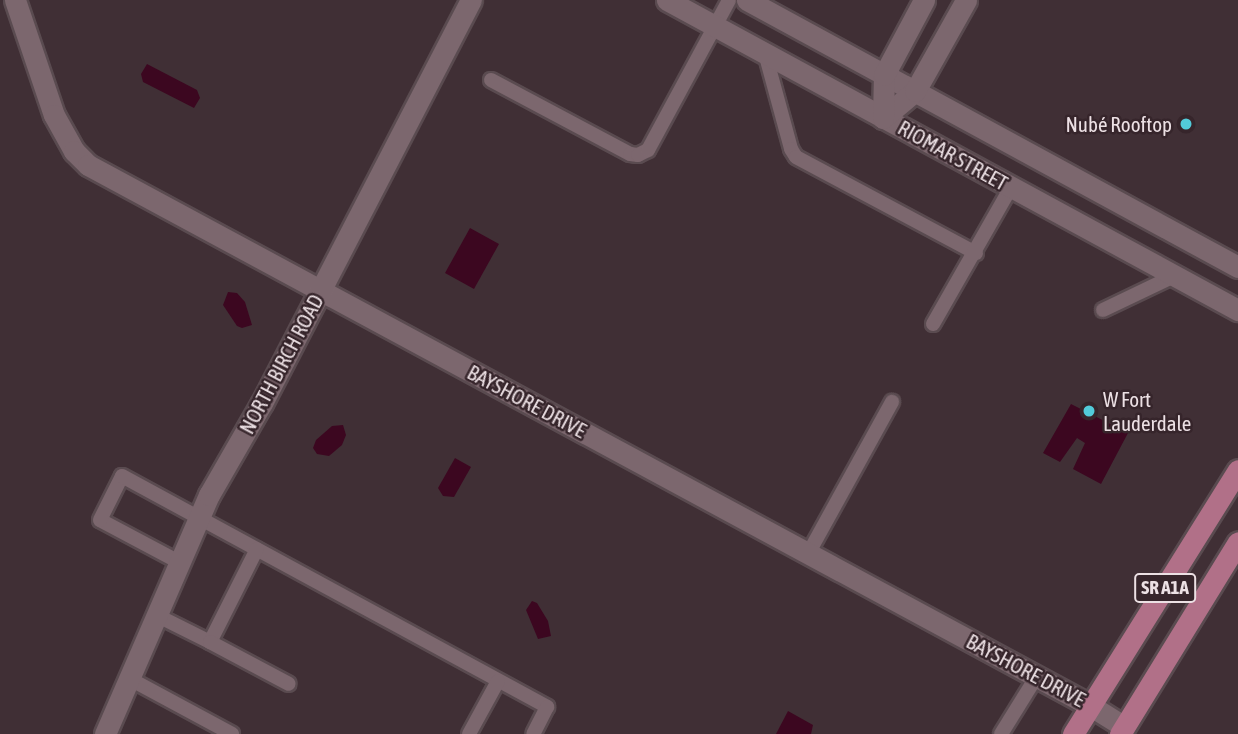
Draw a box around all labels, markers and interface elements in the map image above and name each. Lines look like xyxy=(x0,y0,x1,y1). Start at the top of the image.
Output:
place label: Nubé Rooftop xyxy=(1065,111,1172,137)
street label: RIOMAR STREET xyxy=(894,115,1012,195)
marker: Nubé Rooftop xyxy=(1178,116,1194,132)
street label: NORTH BIRCH ROAD xyxy=(234,290,328,438)
street label: BAYSHORE DRIVE xyxy=(463,359,591,443)
place label: W Fort Lauderdale xyxy=(1103,386,1191,436)
marker: W Fort Lauderdale xyxy=(1081,403,1097,419)
road number: SR A1A xyxy=(1134,572,1196,604)
street label: BAYSHORE DRIVE xyxy=(962,628,1090,712)

